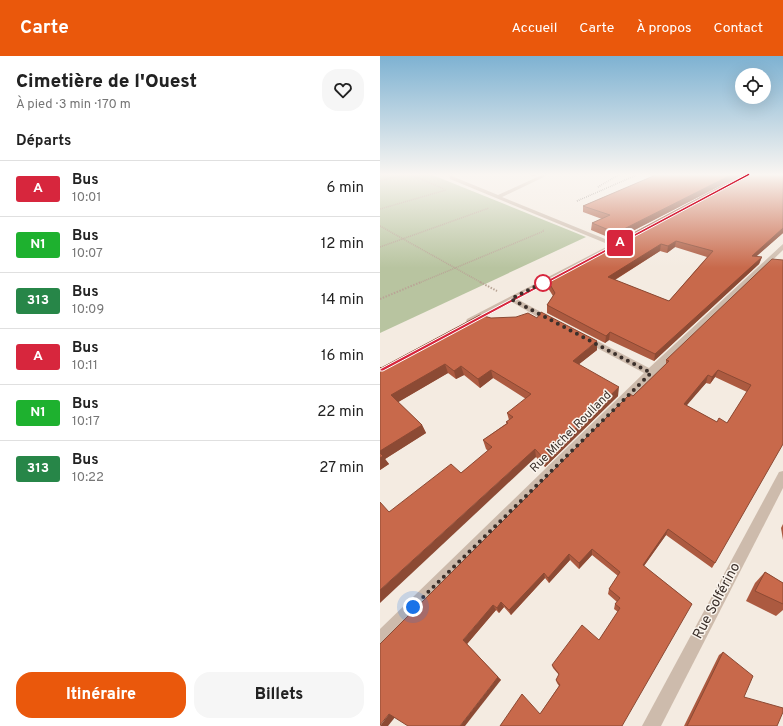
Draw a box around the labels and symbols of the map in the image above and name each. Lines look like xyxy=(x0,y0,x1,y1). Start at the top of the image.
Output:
line badge: A xyxy=(607,230,633,256)
unlabelled marker xyxy=(534,274,552,292)
street label: Rue Michel Roulland xyxy=(527,388,615,476)
street label: Rue Solférino xyxy=(690,560,744,642)
your location xyxy=(403,597,423,617)

